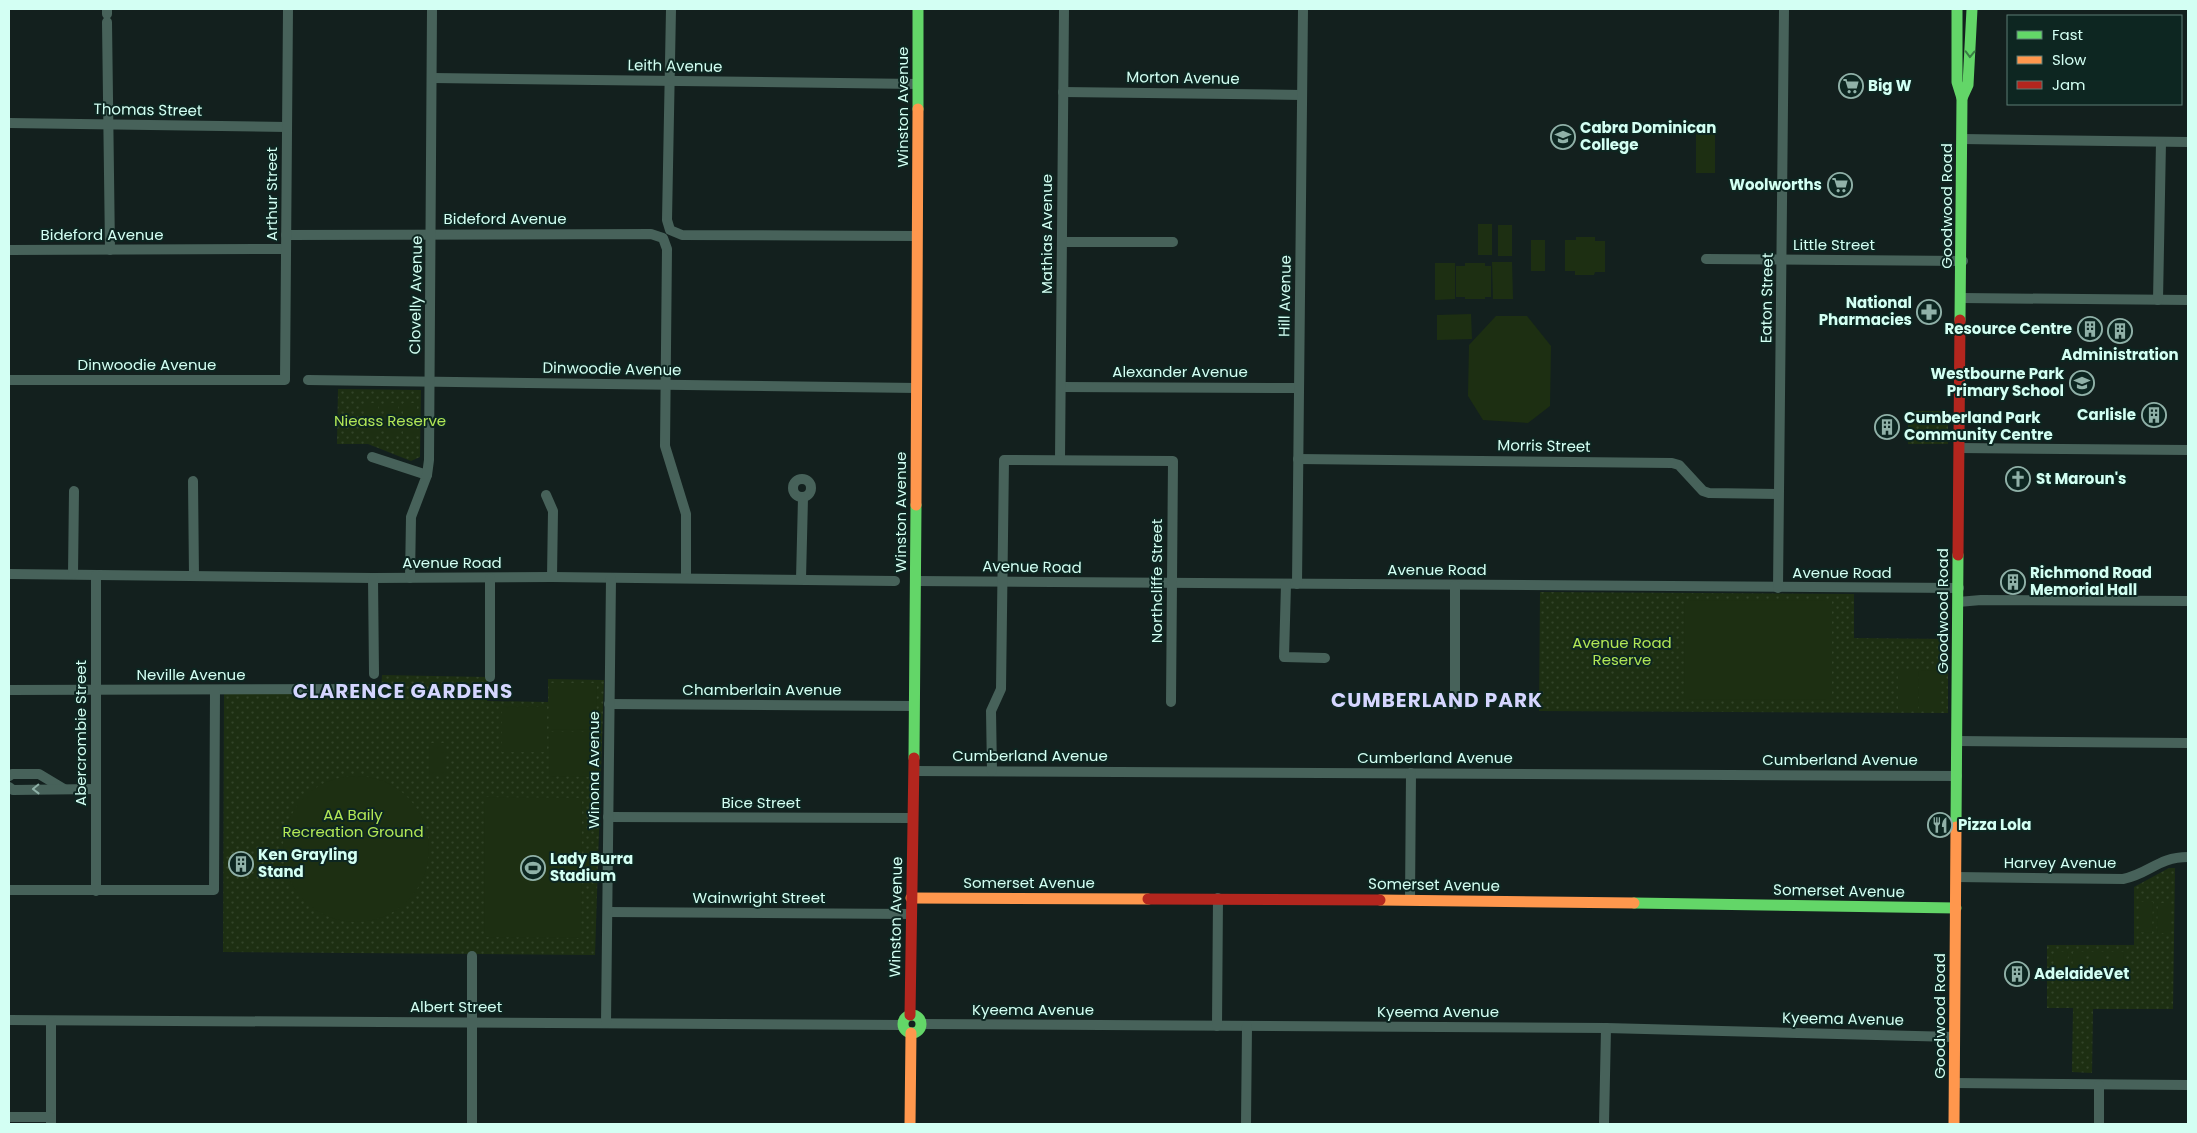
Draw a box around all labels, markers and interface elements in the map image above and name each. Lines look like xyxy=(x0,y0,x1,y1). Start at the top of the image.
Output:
legend xyxy=(2007,15,2182,105)
text: Fast xyxy=(2052,24,2083,45)
street label: Winston Avenue xyxy=(892,47,913,167)
text: Slow xyxy=(2052,49,2087,70)
one-way arrow xyxy=(1965,50,1975,58)
street label: Leith Avenue xyxy=(627,54,723,77)
street label: Morton Avenue xyxy=(1126,66,1240,89)
supermarket icon: Big W xyxy=(1838,73,1864,99)
text: Jam xyxy=(2052,74,2086,95)
place label: Big W xyxy=(1868,75,1912,96)
street label: Thomas Street xyxy=(93,98,203,121)
place label: Cabra Dominican College xyxy=(1580,117,1716,155)
school or university icon: Cabra Dominican College xyxy=(1550,124,1576,150)
street label: Goodwood Road xyxy=(1936,143,1957,269)
street label: Arthur Street xyxy=(261,147,282,241)
supermarket icon: Woolworths xyxy=(1827,172,1853,198)
street label: Mathias Avenue xyxy=(1036,174,1057,294)
place label: Woolworths xyxy=(1729,174,1822,195)
street label: Bideford Avenue xyxy=(444,208,566,229)
street label: Bideford Avenue xyxy=(41,224,163,245)
street label: Little Street xyxy=(1793,234,1875,255)
street label: Clovelly Avenue xyxy=(404,235,427,355)
street label: Eaton Street xyxy=(1755,253,1778,343)
street label: Hill Avenue xyxy=(1273,255,1296,337)
place label: National Pharmacies xyxy=(1819,292,1912,330)
pharmacy icon: National Pharmacies xyxy=(1916,299,1942,325)
building icon: Resource Centre xyxy=(2077,316,2103,342)
place label: Resource Centre xyxy=(1944,318,2072,339)
building icon: Administration xyxy=(2107,318,2133,344)
place label: Administration xyxy=(2061,344,2179,365)
street label: Dinwoodie Avenue xyxy=(78,354,216,375)
street label: Dinwoodie Avenue xyxy=(542,357,682,380)
street label: Alexander Avenue xyxy=(1112,361,1248,382)
place label: Westbourne Park Primary School xyxy=(1930,363,2065,401)
school or university icon: Westbourne Park Primary School xyxy=(2069,370,2095,396)
building icon: Carlisle xyxy=(2141,402,2167,428)
place label: Carlisle xyxy=(2077,404,2136,425)
place label: Cumberland Park Community Centre xyxy=(1904,407,2053,445)
park label: Nieass Reserve xyxy=(334,410,446,431)
building icon: Cumberland Park Community Centre xyxy=(1874,414,1900,440)
street label: Morris Street xyxy=(1497,434,1591,457)
street label: Winston Avenue xyxy=(890,452,911,572)
church icon: St Maroun's xyxy=(2005,466,2031,492)
place label: St Maroun's xyxy=(2036,468,2126,489)
street label: Northcliffe Street xyxy=(1146,519,1167,643)
street label: Goodwood Road xyxy=(1932,548,1953,674)
street label: Avenue Road xyxy=(402,552,502,573)
street label: Avenue Road xyxy=(982,555,1082,578)
street label: Avenue Road xyxy=(1387,559,1487,580)
street label: Avenue Road xyxy=(1792,562,1892,583)
place label: Richmond Road Memorial Hall xyxy=(2030,562,2152,600)
building icon: Richmond Road Memorial Hall xyxy=(2000,569,2026,595)
park label: Avenue Road Reserve xyxy=(1572,632,1672,670)
street label: Abercrombie Street xyxy=(70,660,91,806)
street label: Neville Avenue xyxy=(137,664,245,685)
district label: CLARENCE GARDENS xyxy=(293,677,513,705)
street label: Chamberlain Avenue xyxy=(682,679,842,700)
district label: CUMBERLAND PARK xyxy=(1331,686,1543,714)
street label: Winona Avenue xyxy=(583,711,604,829)
street label: Cumberland Avenue xyxy=(952,745,1108,766)
street label: Cumberland Avenue xyxy=(1357,747,1513,768)
street label: Cumberland Avenue xyxy=(1762,749,1918,770)
one-way arrow xyxy=(32,784,40,794)
street label: Bice Street xyxy=(721,792,801,813)
park label: AA Baily Recreation Ground xyxy=(282,804,424,842)
restaurant icon: Pizza Lola xyxy=(1927,812,1953,838)
place label: Pizza Lola xyxy=(1958,814,2031,835)
place label: Ken Grayling Stand xyxy=(258,844,358,882)
place label: Lady Burra Stadium xyxy=(550,848,633,886)
building icon: Ken Grayling Stand xyxy=(228,851,254,877)
street label: Harvey Avenue xyxy=(2004,852,2116,873)
sports icon: Lady Burra Stadium xyxy=(520,855,546,881)
street label: Winston Avenue xyxy=(884,856,907,978)
street label: Somerset Avenue xyxy=(963,872,1095,893)
street label: Somerset Avenue xyxy=(1368,873,1500,896)
street label: Somerset Avenue xyxy=(1773,879,1905,902)
street label: Wainwright Street xyxy=(693,887,825,908)
street label: Goodwood Road xyxy=(1929,953,1950,1079)
building icon: AdelaideVet xyxy=(2004,961,2030,987)
place label: AdelaideVet xyxy=(2034,963,2129,984)
street label: Albert Street xyxy=(410,996,502,1017)
street label: Kyeema Avenue xyxy=(972,999,1094,1020)
street label: Kyeema Avenue xyxy=(1377,1001,1499,1022)
street label: Kyeema Avenue xyxy=(1782,1007,1904,1030)

